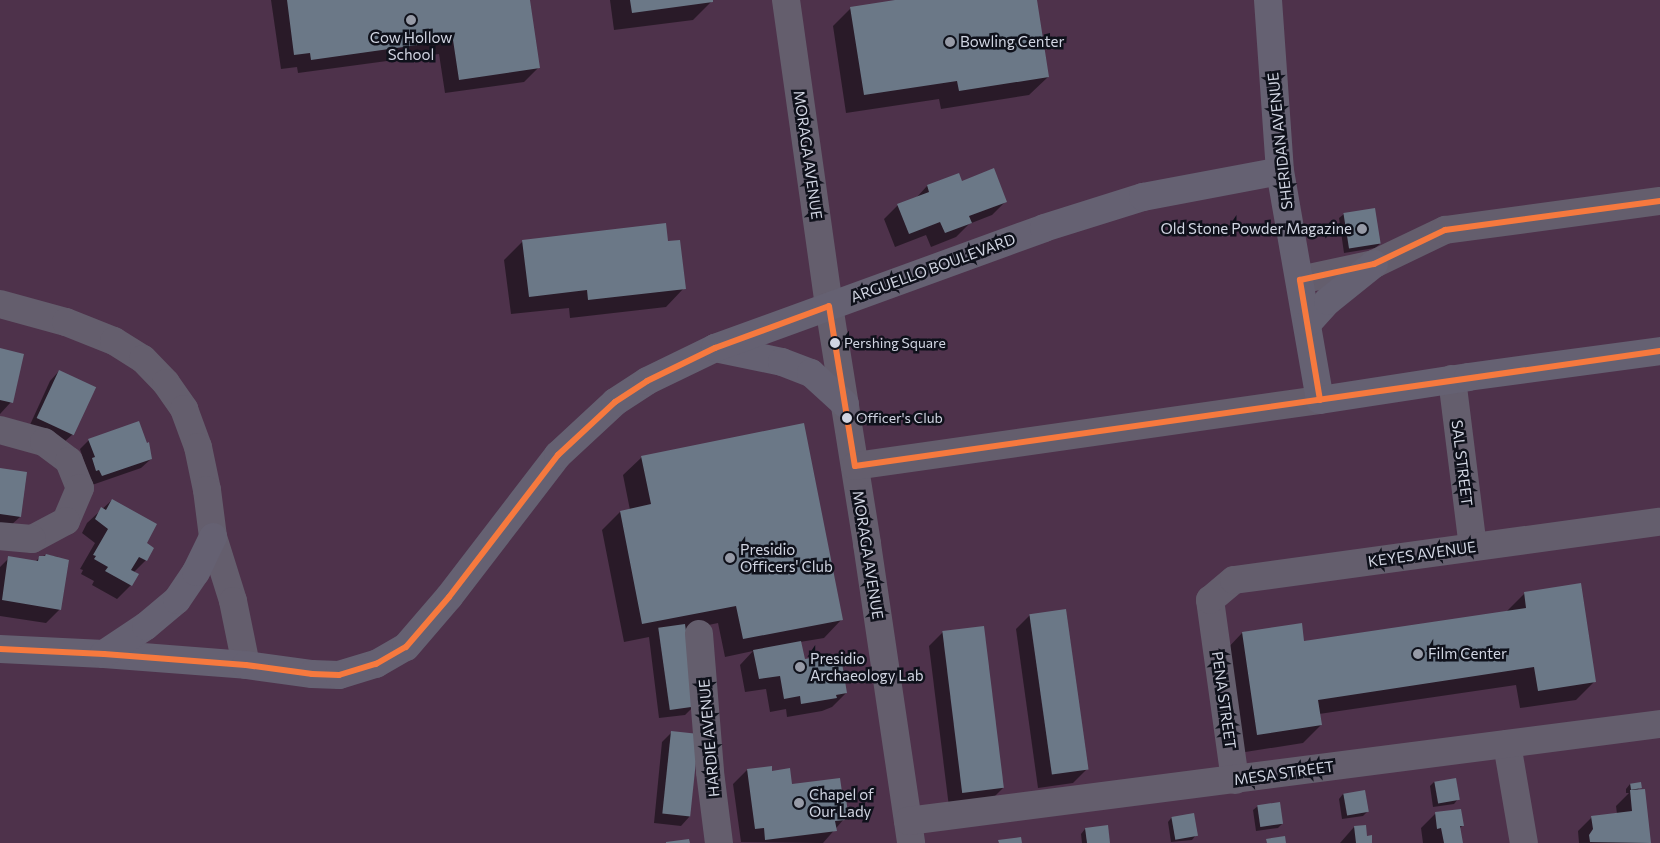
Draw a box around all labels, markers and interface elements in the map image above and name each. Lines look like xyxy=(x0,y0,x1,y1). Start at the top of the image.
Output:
marker: Cow Hollow School xyxy=(405,14,417,26)
place label: Cow Hollow School xyxy=(370,28,452,63)
place label: Bowling Center xyxy=(960,33,1064,51)
marker: Bowling Center xyxy=(944,36,956,48)
street label: SHERIDAN AVENUE xyxy=(1264,71,1296,211)
street label: MORAGA AVENUE xyxy=(790,89,826,221)
place label: Old Stone Powder Magazine xyxy=(1161,220,1352,238)
marker: Old Stone Powder Magazine xyxy=(1356,223,1368,235)
street label: ARGUELLO BOULEVARD xyxy=(848,230,1018,306)
place label: Pershing Square xyxy=(844,335,946,351)
marker: Pershing Square xyxy=(830,338,840,348)
place label: Officer's Club xyxy=(856,410,943,426)
marker: Officer's Club xyxy=(842,413,852,423)
street label: SAL STREET xyxy=(1448,419,1476,507)
street label: MORAGA AVENUE xyxy=(849,489,887,621)
street label: KEYES AVENUE xyxy=(1367,538,1477,570)
place label: Presidio Officers' Club xyxy=(740,540,833,575)
marker: Presidio Officers' Club xyxy=(724,552,736,564)
place label: Film Center xyxy=(1428,645,1507,663)
marker: Film Center xyxy=(1412,648,1424,660)
place label: Presidio Archaeology Lab xyxy=(810,649,924,684)
street label: PENA STREET xyxy=(1208,650,1240,750)
marker: Presidio Archaeology Lab xyxy=(794,661,806,673)
street label: HARDIE AVENUE xyxy=(695,678,723,798)
street label: MESA STREET xyxy=(1233,757,1335,789)
place label: Chapel of Our Lady xyxy=(809,785,874,820)
marker: Chapel of Our Lady xyxy=(793,797,805,809)

